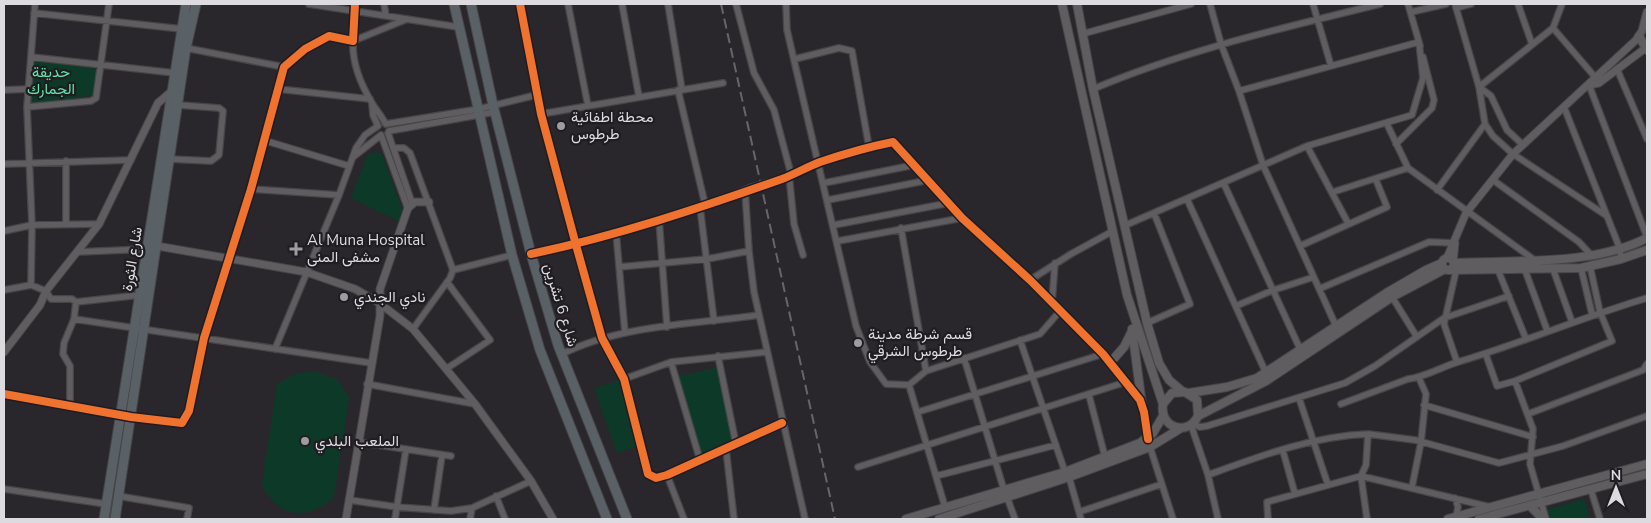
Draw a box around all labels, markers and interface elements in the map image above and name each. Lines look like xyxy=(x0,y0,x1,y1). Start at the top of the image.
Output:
park label: حديقة الجمارك xyxy=(27,62,75,99)
place label: محطة اطفائية طرطوس xyxy=(571,107,653,144)
marker: محطة اطفائية طرطوس xyxy=(555,120,567,132)
street label: شارع الثورة xyxy=(117,225,148,293)
place label: Al Muna Hospital مشفى المنى xyxy=(307,230,425,267)
marker: Al Muna Hospital مشفى المنى xyxy=(289,242,303,256)
street label: شارع 6 تشرين xyxy=(538,261,583,349)
place label: نادي الجندي xyxy=(354,287,425,310)
marker: نادي الجندي xyxy=(338,291,350,303)
place label: قسم شرطة مدينة طرطوس الشرقي xyxy=(868,324,972,364)
marker: قسم شرطة مدينة طرطوس الشرقي xyxy=(852,337,864,349)
place label: الملعب البلدي xyxy=(315,431,399,454)
marker: الملعب البلدي xyxy=(299,435,311,447)
north arrow xyxy=(1591,463,1641,513)
text: N xyxy=(1611,466,1621,485)

